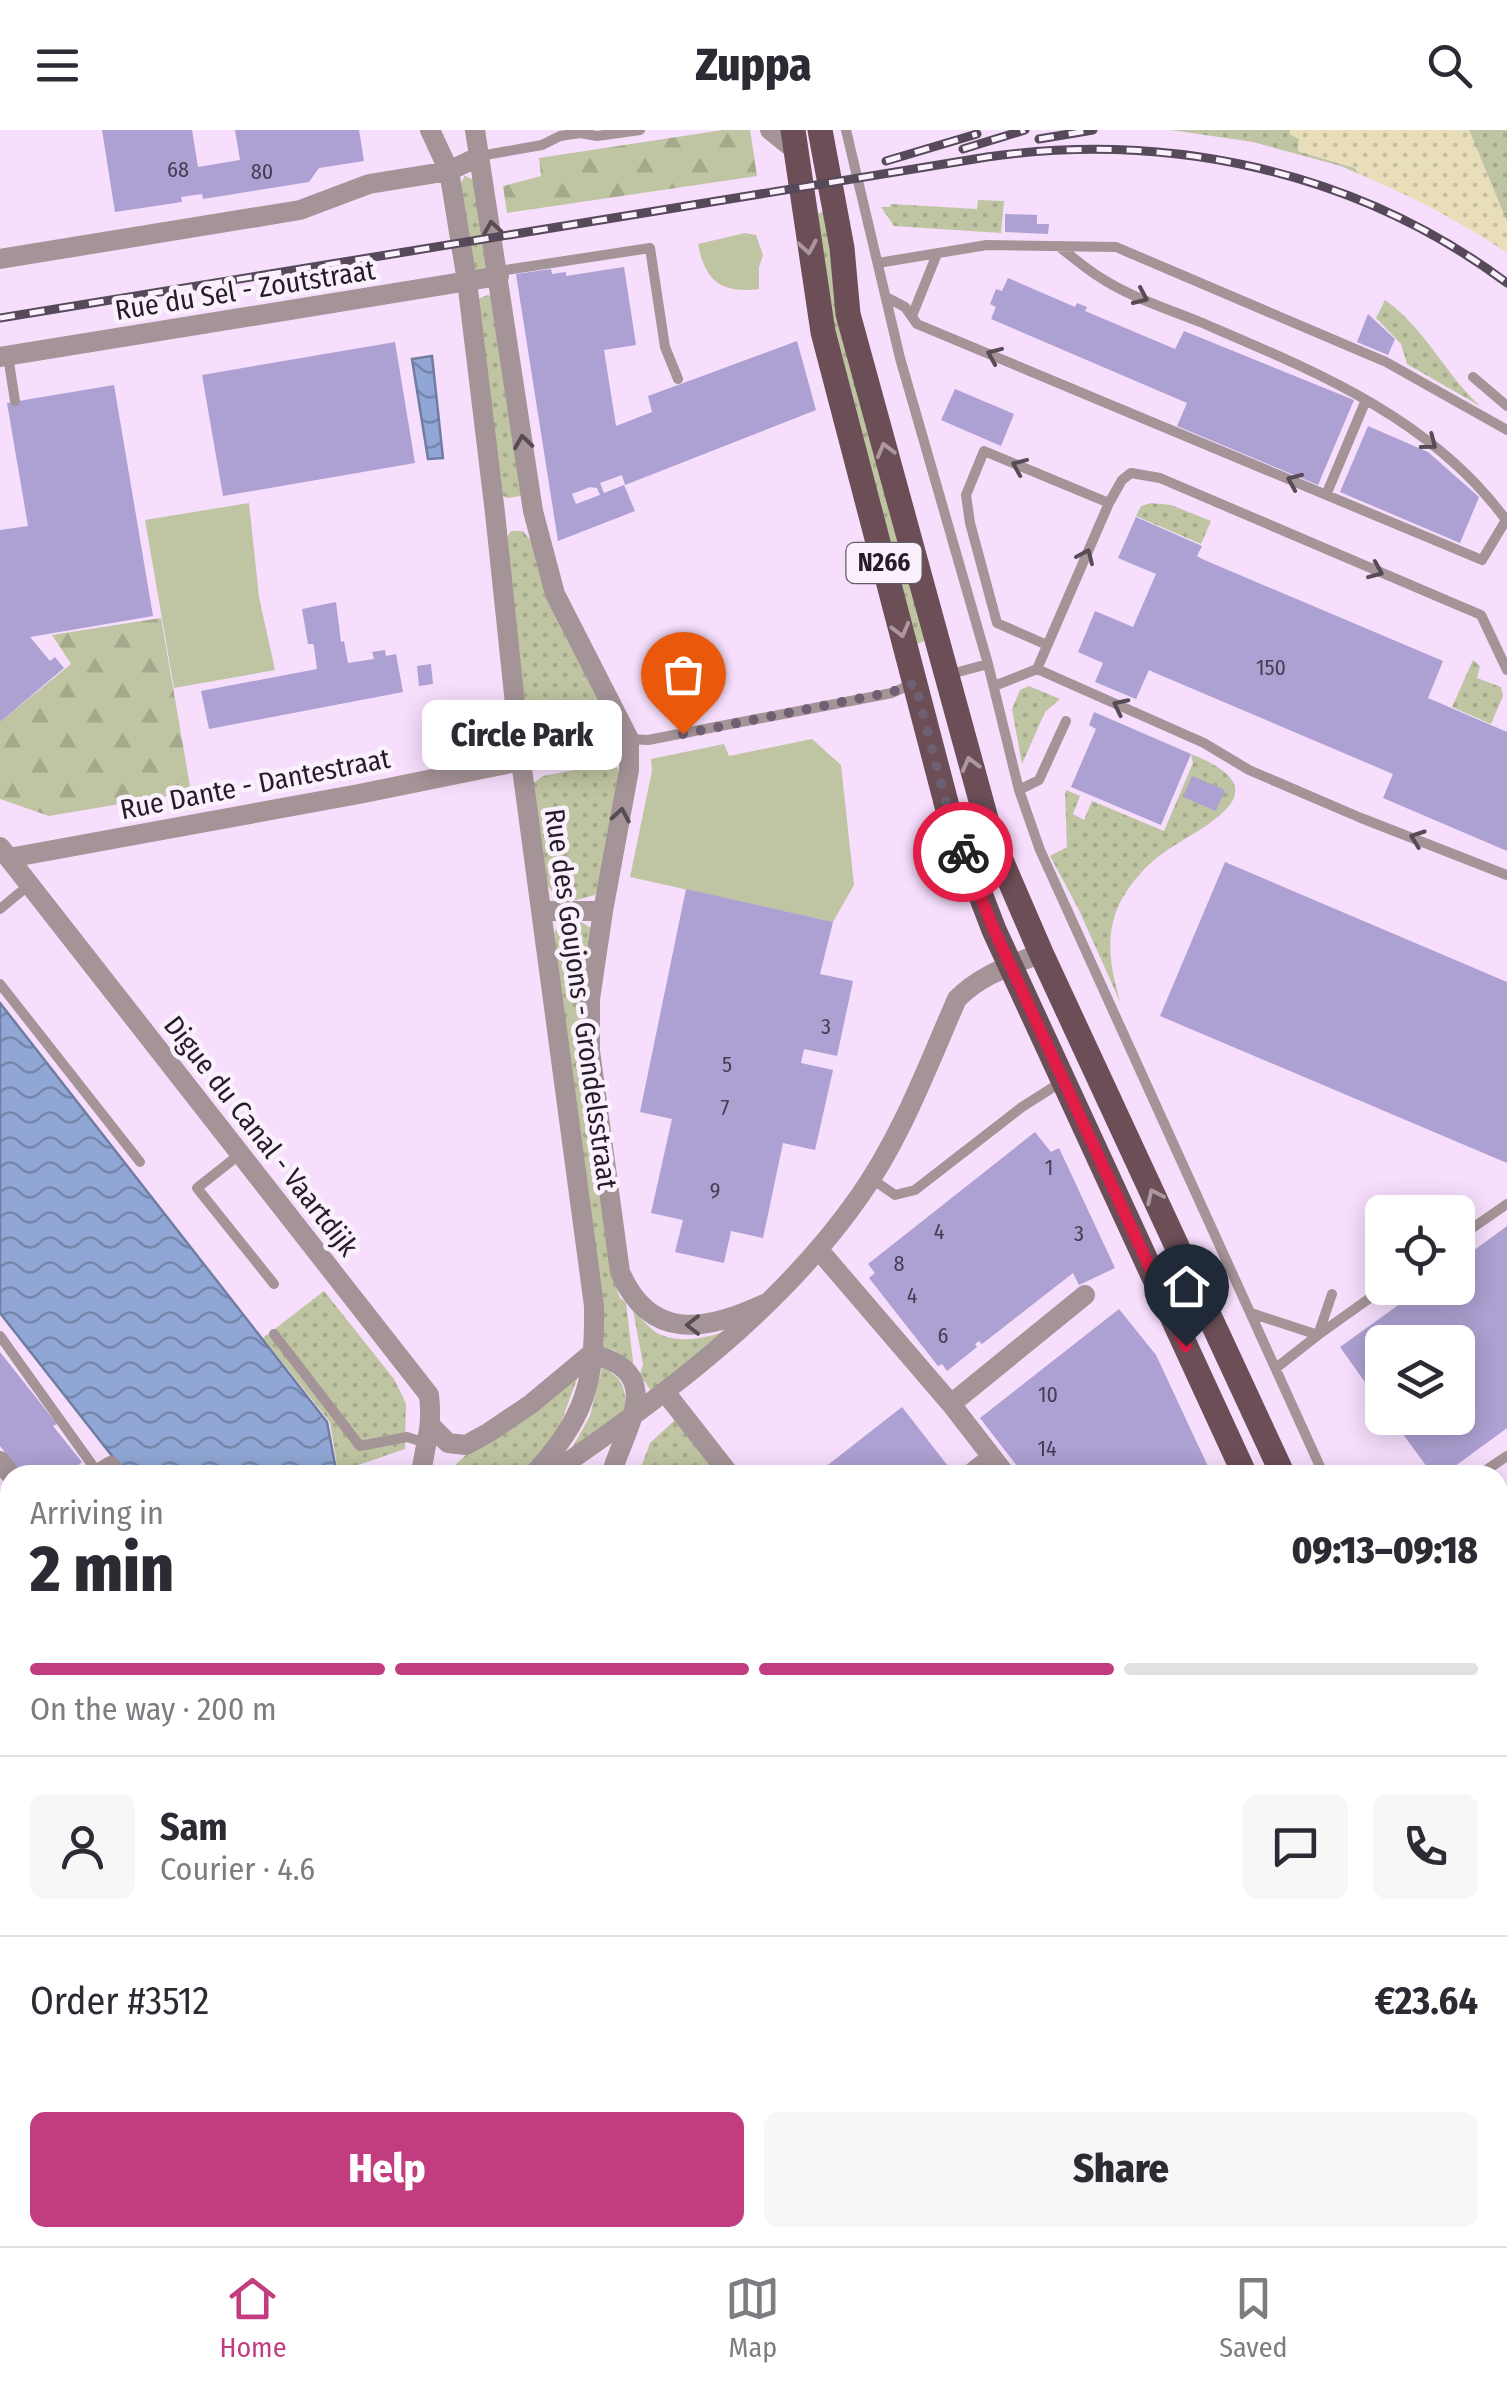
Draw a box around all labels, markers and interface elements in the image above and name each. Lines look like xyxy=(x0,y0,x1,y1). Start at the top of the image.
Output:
icon: menu xyxy=(30,38,85,93)
text: Zuppa xyxy=(695,38,812,92)
icon: search xyxy=(1422,38,1477,93)
house number: 68 xyxy=(167,156,189,183)
house number: 80 xyxy=(251,158,273,185)
one-way arrow xyxy=(482,219,503,236)
one-way arrow xyxy=(797,238,818,255)
street label: Rue du Sel - Zoutstraat xyxy=(113,253,378,327)
one-way arrow xyxy=(1131,285,1149,305)
one-way arrow xyxy=(986,347,1004,367)
one-way arrow xyxy=(1419,431,1437,448)
one-way arrow xyxy=(514,434,535,451)
one-way arrow xyxy=(876,442,897,459)
one-way arrow xyxy=(1011,458,1029,478)
one-way arrow xyxy=(1286,473,1304,493)
road number: N266 xyxy=(846,543,922,583)
one-way arrow xyxy=(1074,548,1094,566)
one-way arrow xyxy=(1366,559,1384,579)
one-way arrow xyxy=(890,621,911,638)
pin xyxy=(641,632,726,735)
icon: bag xyxy=(656,647,711,702)
house number: 150 xyxy=(1256,654,1286,681)
callout: Circle Park xyxy=(423,699,623,769)
one-way arrow xyxy=(1113,699,1131,719)
text: Circle Park xyxy=(451,716,593,754)
street label: Rue Dante - Dantestraat xyxy=(117,741,394,826)
one-way arrow xyxy=(961,756,982,773)
courier xyxy=(913,802,1013,902)
street label: Rue des Goujons - Grondelsstraat xyxy=(538,807,624,1192)
one-way arrow xyxy=(610,807,631,823)
icon: bike xyxy=(936,825,991,880)
one-way arrow xyxy=(1409,829,1426,850)
street label: Digue du Canal - Vaartdijk xyxy=(157,1009,366,1263)
house number: 3 xyxy=(821,1013,831,1040)
house number: 5 xyxy=(722,1051,732,1078)
house number: 7 xyxy=(721,1094,730,1121)
house number: 1 xyxy=(1045,1154,1053,1181)
house number: 9 xyxy=(710,1177,720,1204)
one-way arrow xyxy=(1146,1188,1166,1206)
map controls xyxy=(1365,1195,1475,1435)
button: locate xyxy=(1365,1195,1475,1305)
house number: 4 xyxy=(934,1218,945,1245)
house number: 3 xyxy=(1074,1220,1084,1247)
pin xyxy=(1144,1244,1229,1347)
house number: 8 xyxy=(893,1250,905,1277)
icon: home xyxy=(1159,1259,1214,1314)
house number: 4 xyxy=(907,1282,918,1309)
one-way arrow xyxy=(684,1314,700,1336)
house number: 6 xyxy=(938,1322,949,1349)
button: layers xyxy=(1365,1325,1475,1435)
house number: 10 xyxy=(1038,1381,1058,1408)
house number: 14 xyxy=(1037,1435,1057,1462)
text: Arriving in xyxy=(30,1494,164,1532)
text: 09:13–09:18 xyxy=(1292,1527,1478,1573)
text: 2 min xyxy=(30,1530,174,1608)
text: On the way · 200 m xyxy=(30,1690,277,1728)
button: person xyxy=(30,1794,135,1899)
button: chat xyxy=(1243,1794,1348,1899)
button: phone xyxy=(1373,1794,1478,1899)
text: Sam xyxy=(160,1804,228,1850)
text: Courier · 4.6 xyxy=(160,1850,315,1888)
text: Order #3512 xyxy=(30,1978,209,2024)
text: €23.64 xyxy=(1375,1978,1478,2024)
button: Help xyxy=(30,2112,744,2227)
button: Share xyxy=(764,2112,1478,2227)
tab: Home xyxy=(219,2271,286,2364)
tab: Map xyxy=(725,2271,780,2364)
tab: Saved xyxy=(1219,2271,1288,2364)

